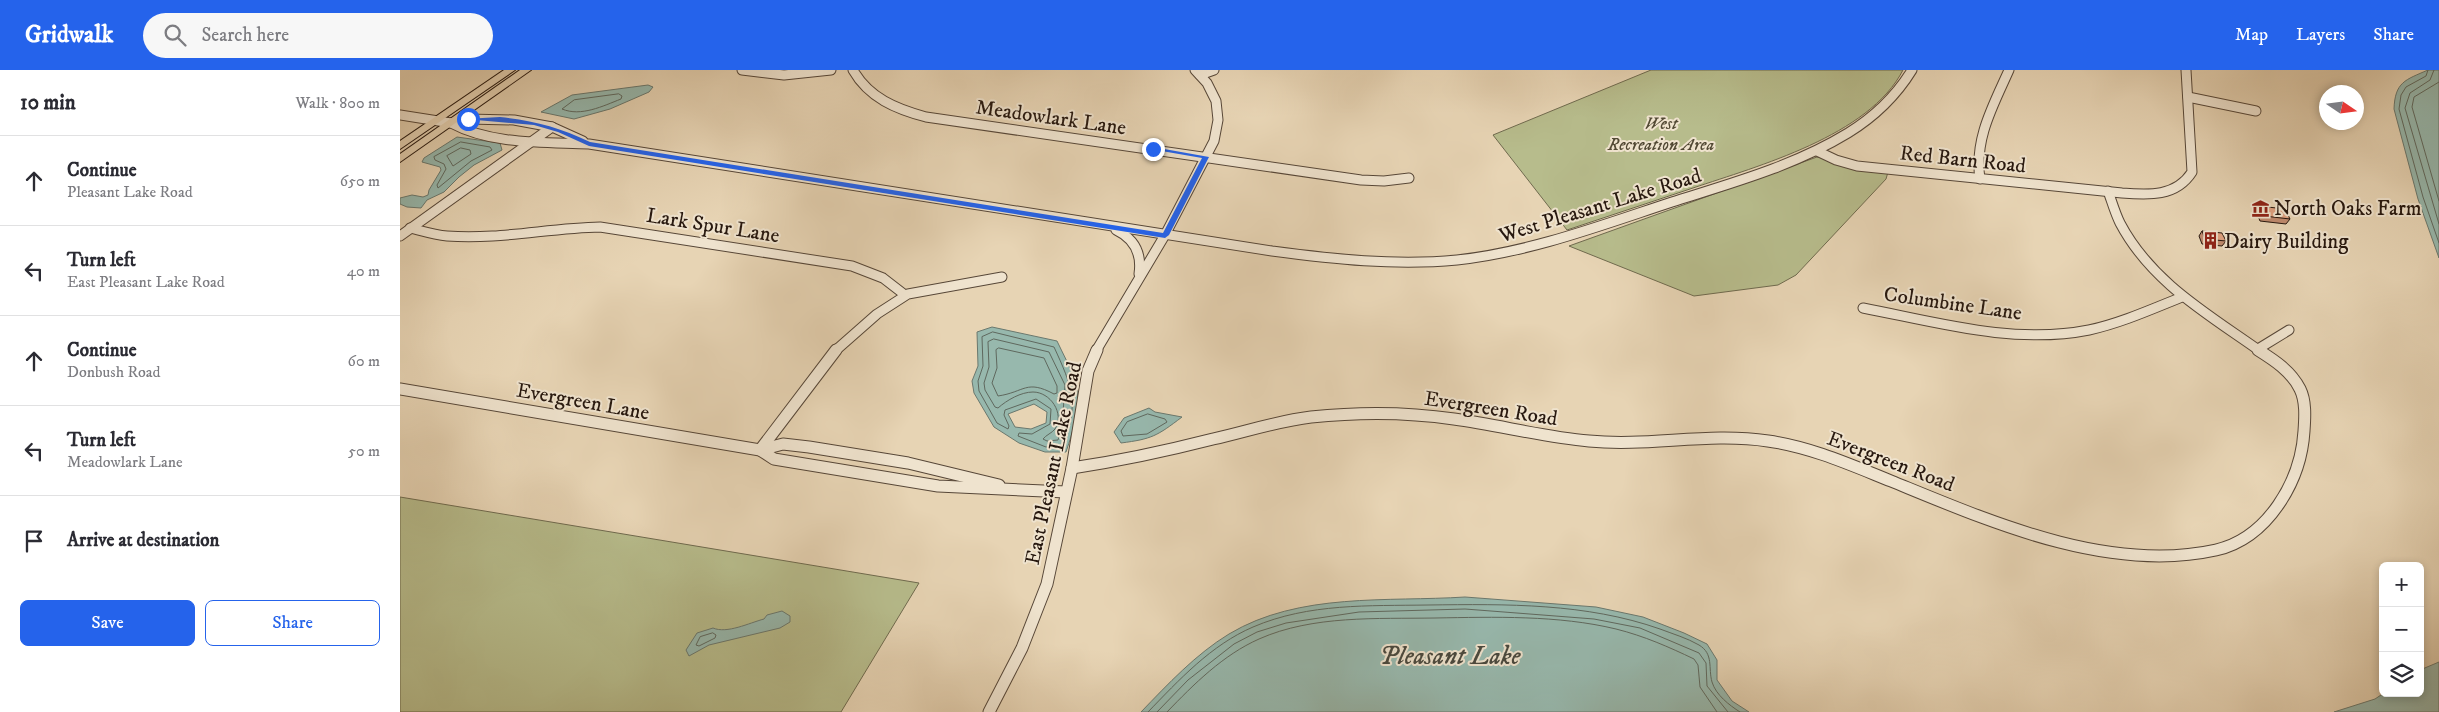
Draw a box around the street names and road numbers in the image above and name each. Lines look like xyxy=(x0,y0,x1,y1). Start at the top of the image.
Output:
street label: Meadowlark Lane xyxy=(974,95,1128,141)
street label: Red Barn Road xyxy=(1899,140,2028,180)
street label: West Pleasant Lake Road xyxy=(1495,163,1705,249)
street label: Lark Spur Lane xyxy=(644,203,782,249)
street label: Columbine Lane xyxy=(1882,281,2024,327)
street label: East Pleasant Lake Road xyxy=(1020,359,1088,567)
street label: Evergreen Lane xyxy=(514,377,652,427)
street label: Evergreen Road xyxy=(1422,386,1560,432)
street label: Evergreen Road xyxy=(1823,426,1959,498)

